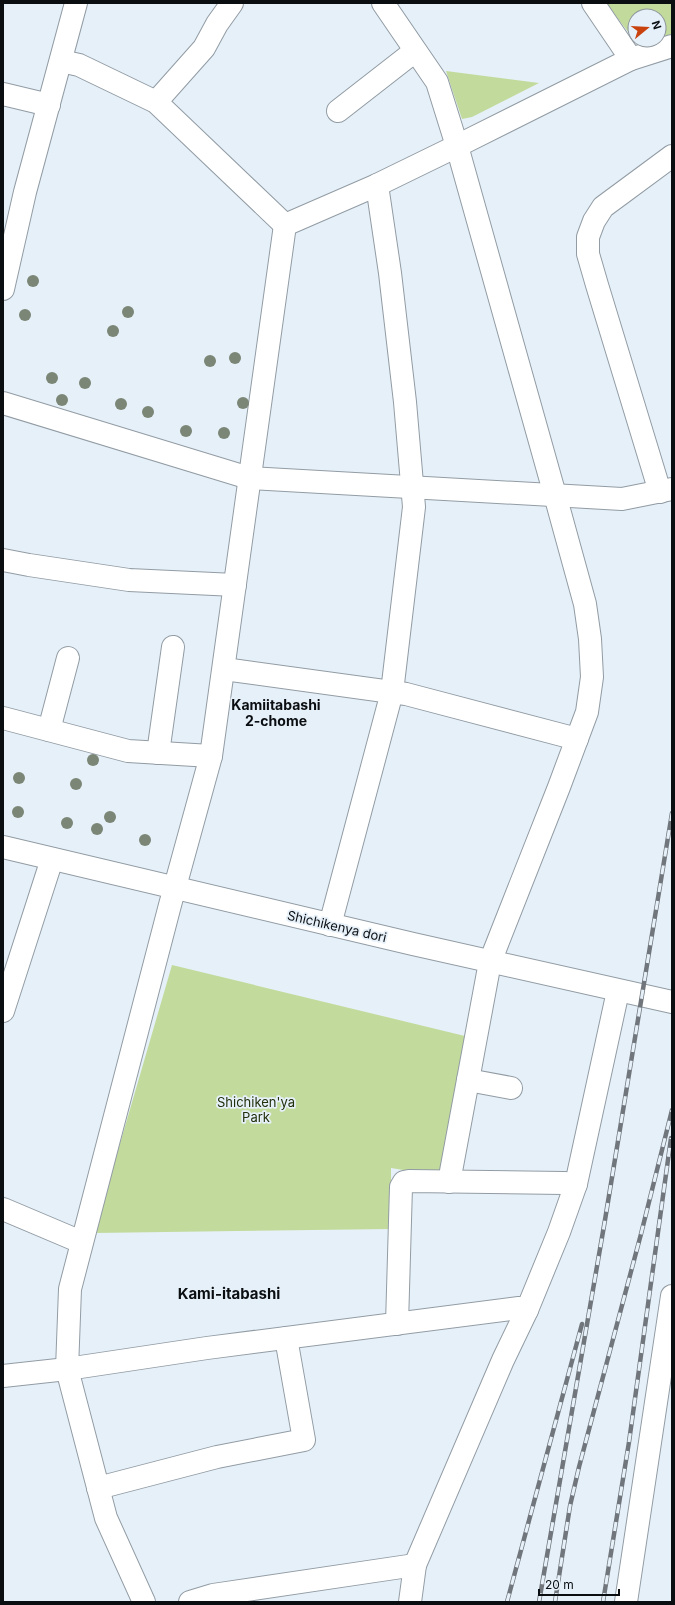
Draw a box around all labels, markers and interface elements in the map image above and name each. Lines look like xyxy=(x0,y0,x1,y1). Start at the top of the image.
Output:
north arrow xyxy=(627,8,667,48)
text: N xyxy=(649,19,664,31)
district label: Kamiitabashi 2-chome xyxy=(231,696,321,729)
street label: Shichikenya dori xyxy=(286,907,388,945)
park label: Shichiken'ya Park xyxy=(217,1094,295,1125)
district label: Kami-itabashi xyxy=(178,1284,280,1303)
scale bar xyxy=(539,1571,619,1597)
text: 20 m xyxy=(545,1577,574,1592)

